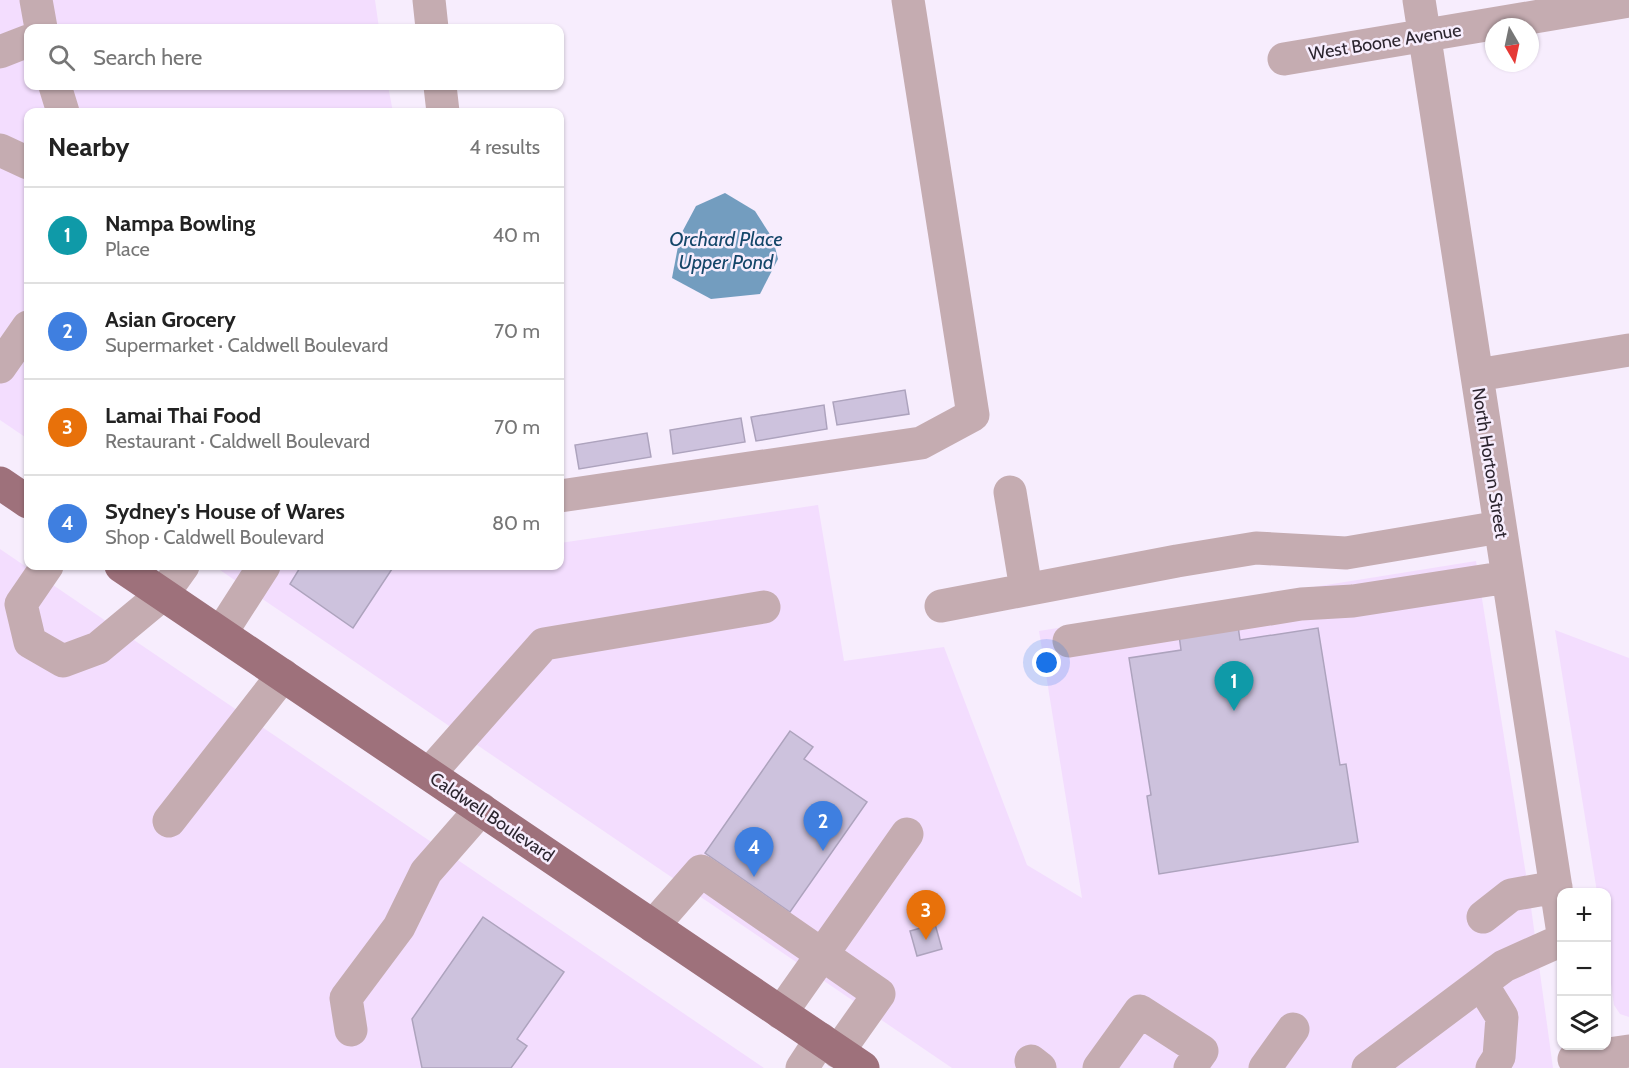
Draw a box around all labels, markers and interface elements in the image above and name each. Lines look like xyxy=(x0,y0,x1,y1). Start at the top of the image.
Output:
north arrow xyxy=(1485,18,1539,72)
street label: West Boone Avenue xyxy=(1307,19,1463,65)
search box xyxy=(24,24,564,90)
icon: search xyxy=(45,41,78,74)
text: Search here xyxy=(93,44,202,71)
text: Nearby xyxy=(48,131,129,163)
text: 4 results xyxy=(469,135,540,159)
text: Nampa Bowling xyxy=(105,210,255,237)
text: 1 xyxy=(64,223,71,247)
text: 40 m xyxy=(492,223,540,247)
water label: Orchard Place Upper Pond xyxy=(669,227,783,274)
text: Place xyxy=(105,237,150,261)
text: Asian Grocery xyxy=(105,306,236,333)
text: 2 xyxy=(62,319,73,343)
text: 70 m xyxy=(494,319,540,343)
text: Supermarket · Caldwell Boulevard xyxy=(105,333,388,357)
street label: North Horton Street xyxy=(1467,386,1513,540)
text: Lamai Thai Food xyxy=(105,402,261,429)
text: 3 xyxy=(62,415,73,439)
text: 70 m xyxy=(494,415,540,439)
text: Restaurant · Caldwell Boulevard xyxy=(105,429,370,453)
text: Sydney's House of Wares xyxy=(105,498,345,525)
text: 4 xyxy=(61,511,74,535)
text: 80 m xyxy=(492,511,540,535)
text: Shop · Caldwell Boulevard xyxy=(105,525,324,549)
your location xyxy=(1032,648,1061,677)
pin: 1 xyxy=(1214,662,1254,711)
street label: Caldwell Boulevard xyxy=(426,767,558,867)
pin: 2 xyxy=(804,802,842,851)
pin: 4 xyxy=(734,828,774,877)
map controls xyxy=(1557,888,1611,1050)
button: + xyxy=(1557,888,1611,942)
pin: 3 xyxy=(906,890,946,940)
button: − xyxy=(1557,942,1611,996)
button: layers xyxy=(1557,996,1611,1050)

